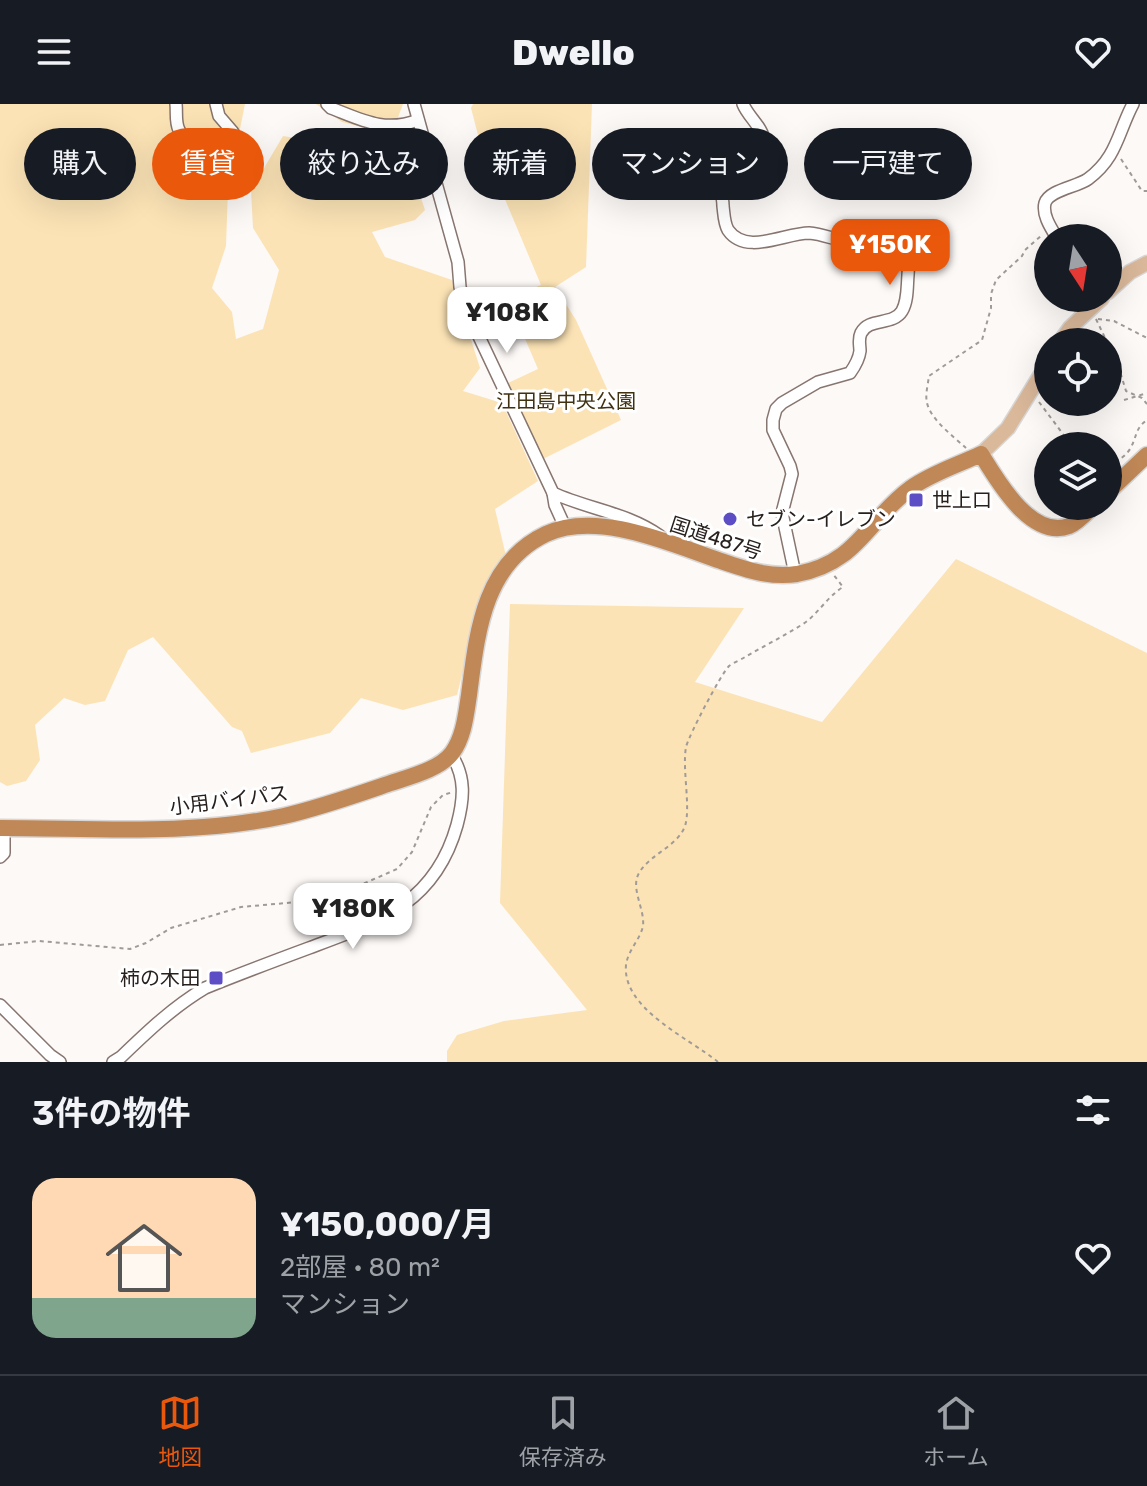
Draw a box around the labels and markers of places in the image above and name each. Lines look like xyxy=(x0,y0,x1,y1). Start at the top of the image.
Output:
pin: ¥150K xyxy=(834,219,946,287)
pin: ¥108K xyxy=(451,287,563,355)
place label: 世上口 xyxy=(932,488,992,512)
marker: 世上口 xyxy=(907,491,925,509)
place label: セブン-イレブン xyxy=(746,507,896,531)
marker: セブン-イレブン xyxy=(721,510,739,528)
pin: ¥180K xyxy=(297,883,409,951)
place label: 柿の木田 xyxy=(120,966,200,990)
marker: 柿の木田 xyxy=(207,969,225,987)

